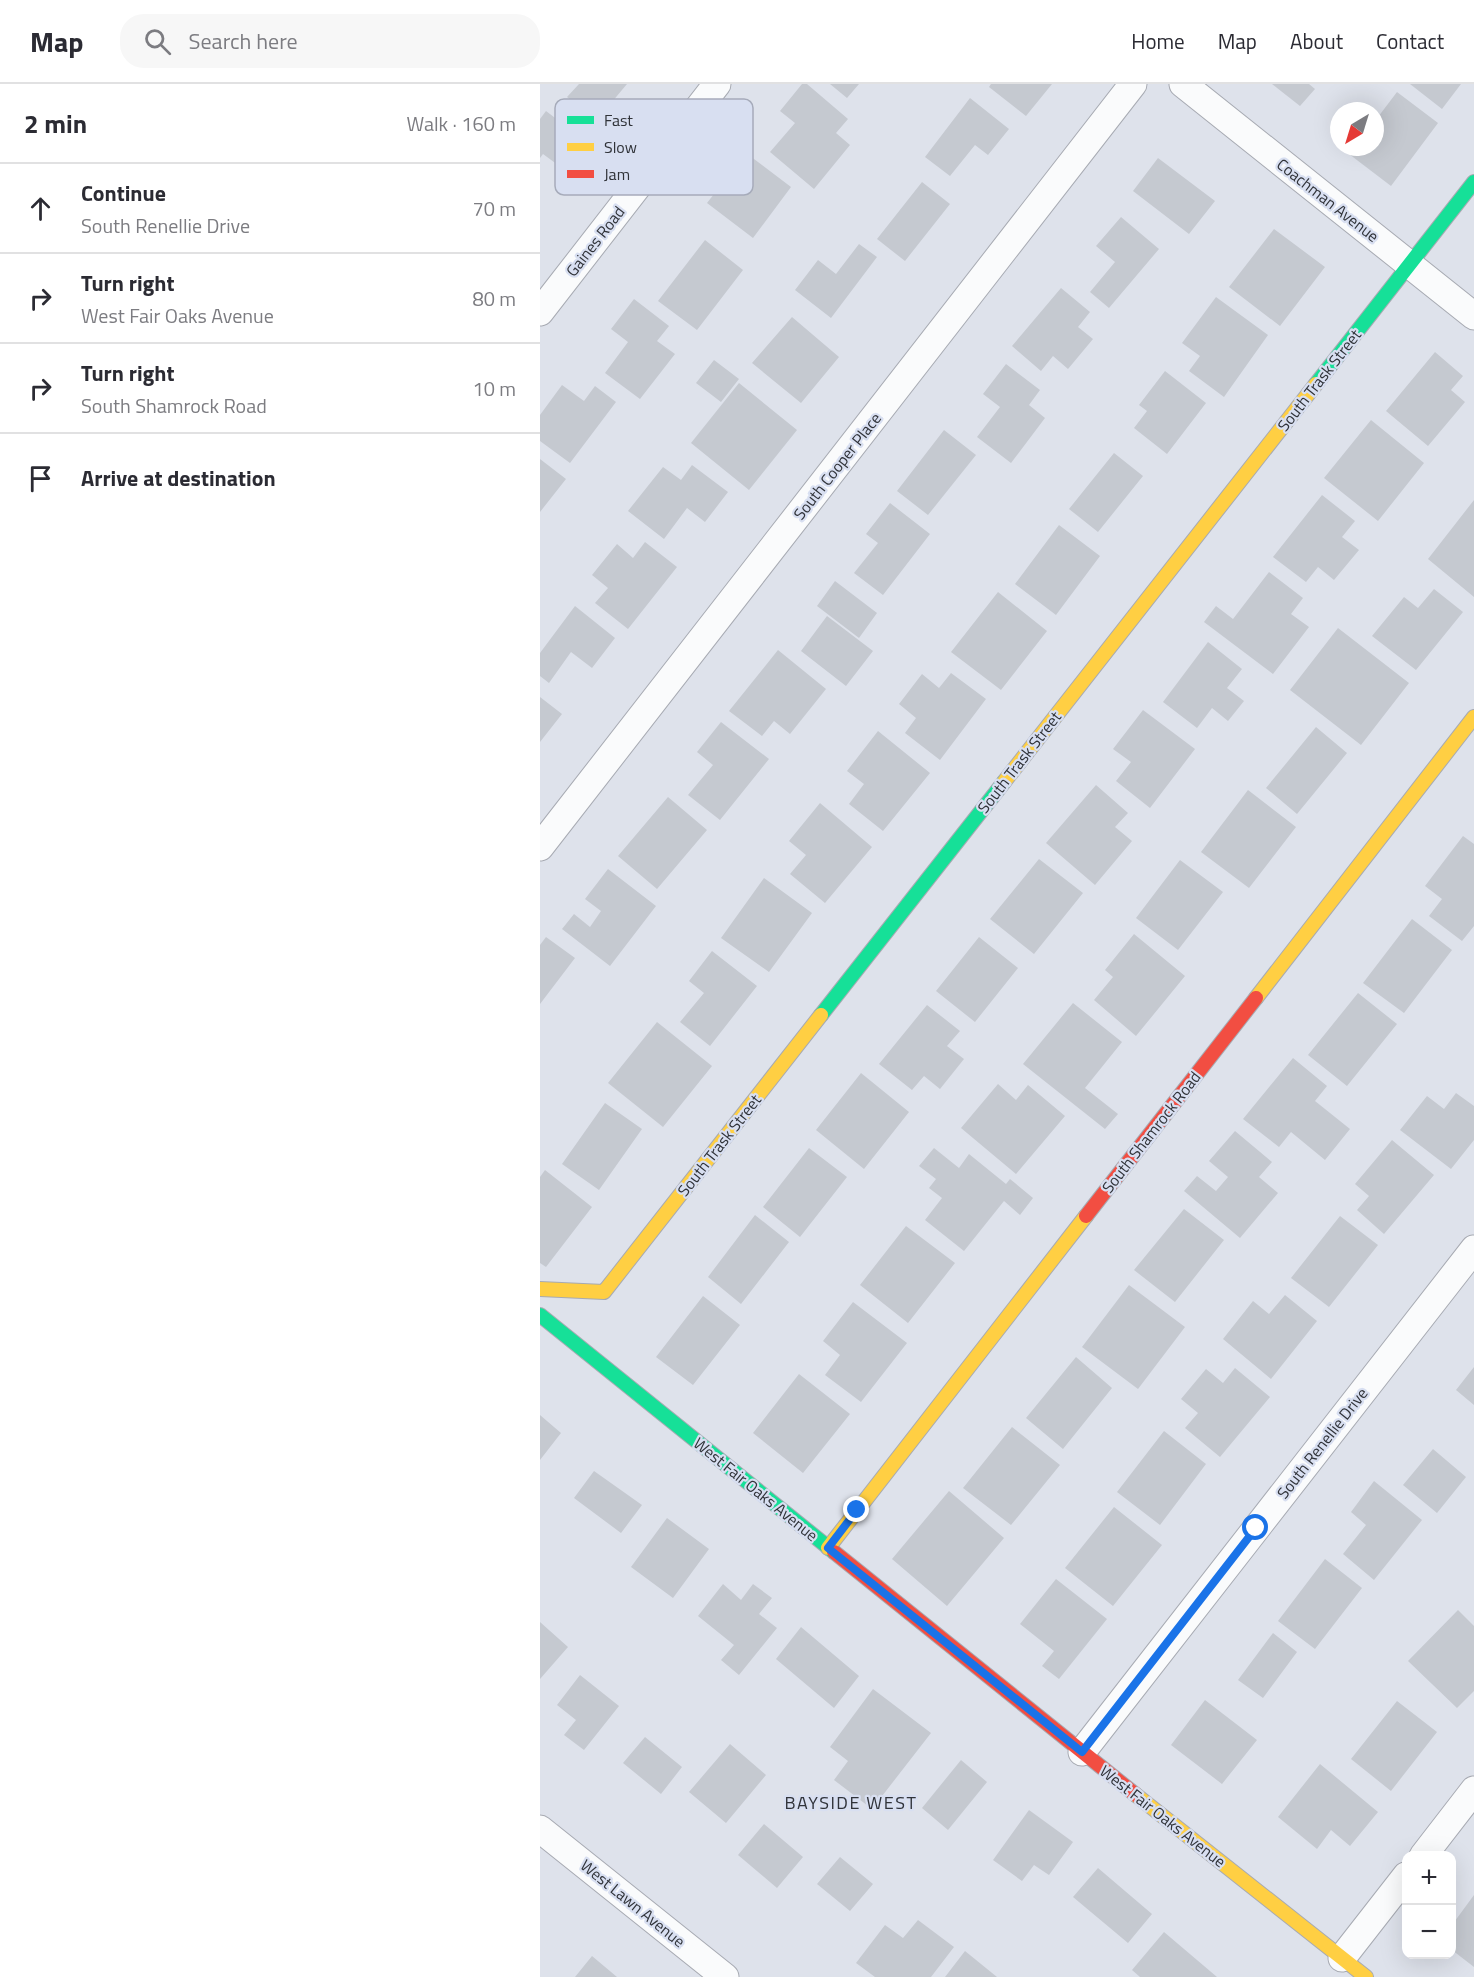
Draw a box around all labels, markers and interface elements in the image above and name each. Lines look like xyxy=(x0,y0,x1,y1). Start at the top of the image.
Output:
search box xyxy=(120,14,540,68)
text: Map xyxy=(30,20,84,63)
text: Search here xyxy=(189,24,298,58)
icon: search xyxy=(141,25,174,58)
text: Home xyxy=(1131,25,1185,57)
text: Map xyxy=(1218,25,1257,57)
text: About xyxy=(1290,25,1343,57)
text: Contact xyxy=(1376,25,1444,57)
legend xyxy=(555,99,753,195)
north arrow xyxy=(1330,102,1384,156)
text: 2 min xyxy=(24,104,87,143)
text: Walk · 160 m xyxy=(407,108,516,139)
text: Fast xyxy=(604,108,633,132)
text: Slow xyxy=(604,135,637,159)
street label: Coachman Avenue xyxy=(1272,152,1384,248)
text: Jam xyxy=(604,162,630,186)
text: Continue xyxy=(81,176,166,210)
icon: ahead xyxy=(24,192,57,225)
text: 70 m xyxy=(472,193,516,224)
street label: Gaines Road xyxy=(560,201,630,281)
text: South Renellie Drive xyxy=(81,210,250,241)
text: Turn right xyxy=(81,266,175,300)
icon: right xyxy=(24,282,57,315)
text: 80 m xyxy=(472,283,516,314)
text: West Fair Oaks Avenue xyxy=(81,300,274,331)
street label: South Trask Street xyxy=(1271,324,1367,436)
text: Turn right xyxy=(81,356,175,390)
icon: right xyxy=(24,372,57,405)
text: 10 m xyxy=(472,373,516,404)
text: South Shamrock Road xyxy=(81,390,267,421)
street label: South Cooper Place xyxy=(787,407,887,525)
text: Arrive at destination xyxy=(81,461,276,495)
icon: arrive xyxy=(24,462,57,495)
street label: South Trask Street xyxy=(971,706,1067,818)
street label: South Shamrock Road xyxy=(1096,1066,1206,1198)
street label: South Trask Street xyxy=(671,1089,767,1201)
street label: South Renellie Drive xyxy=(1271,1382,1373,1504)
street label: West Fair Oaks Avenue xyxy=(689,1431,823,1547)
route end xyxy=(843,1496,869,1522)
route start xyxy=(1242,1514,1268,1540)
street label: West Fair Oaks Avenue xyxy=(1095,1759,1231,1873)
district label: BAYSIDE WEST xyxy=(785,1789,917,1816)
map controls xyxy=(1402,1851,1456,1959)
button: + xyxy=(1402,1851,1456,1905)
street label: West Lawn Avenue xyxy=(575,1853,691,1953)
button: − xyxy=(1402,1905,1456,1959)

